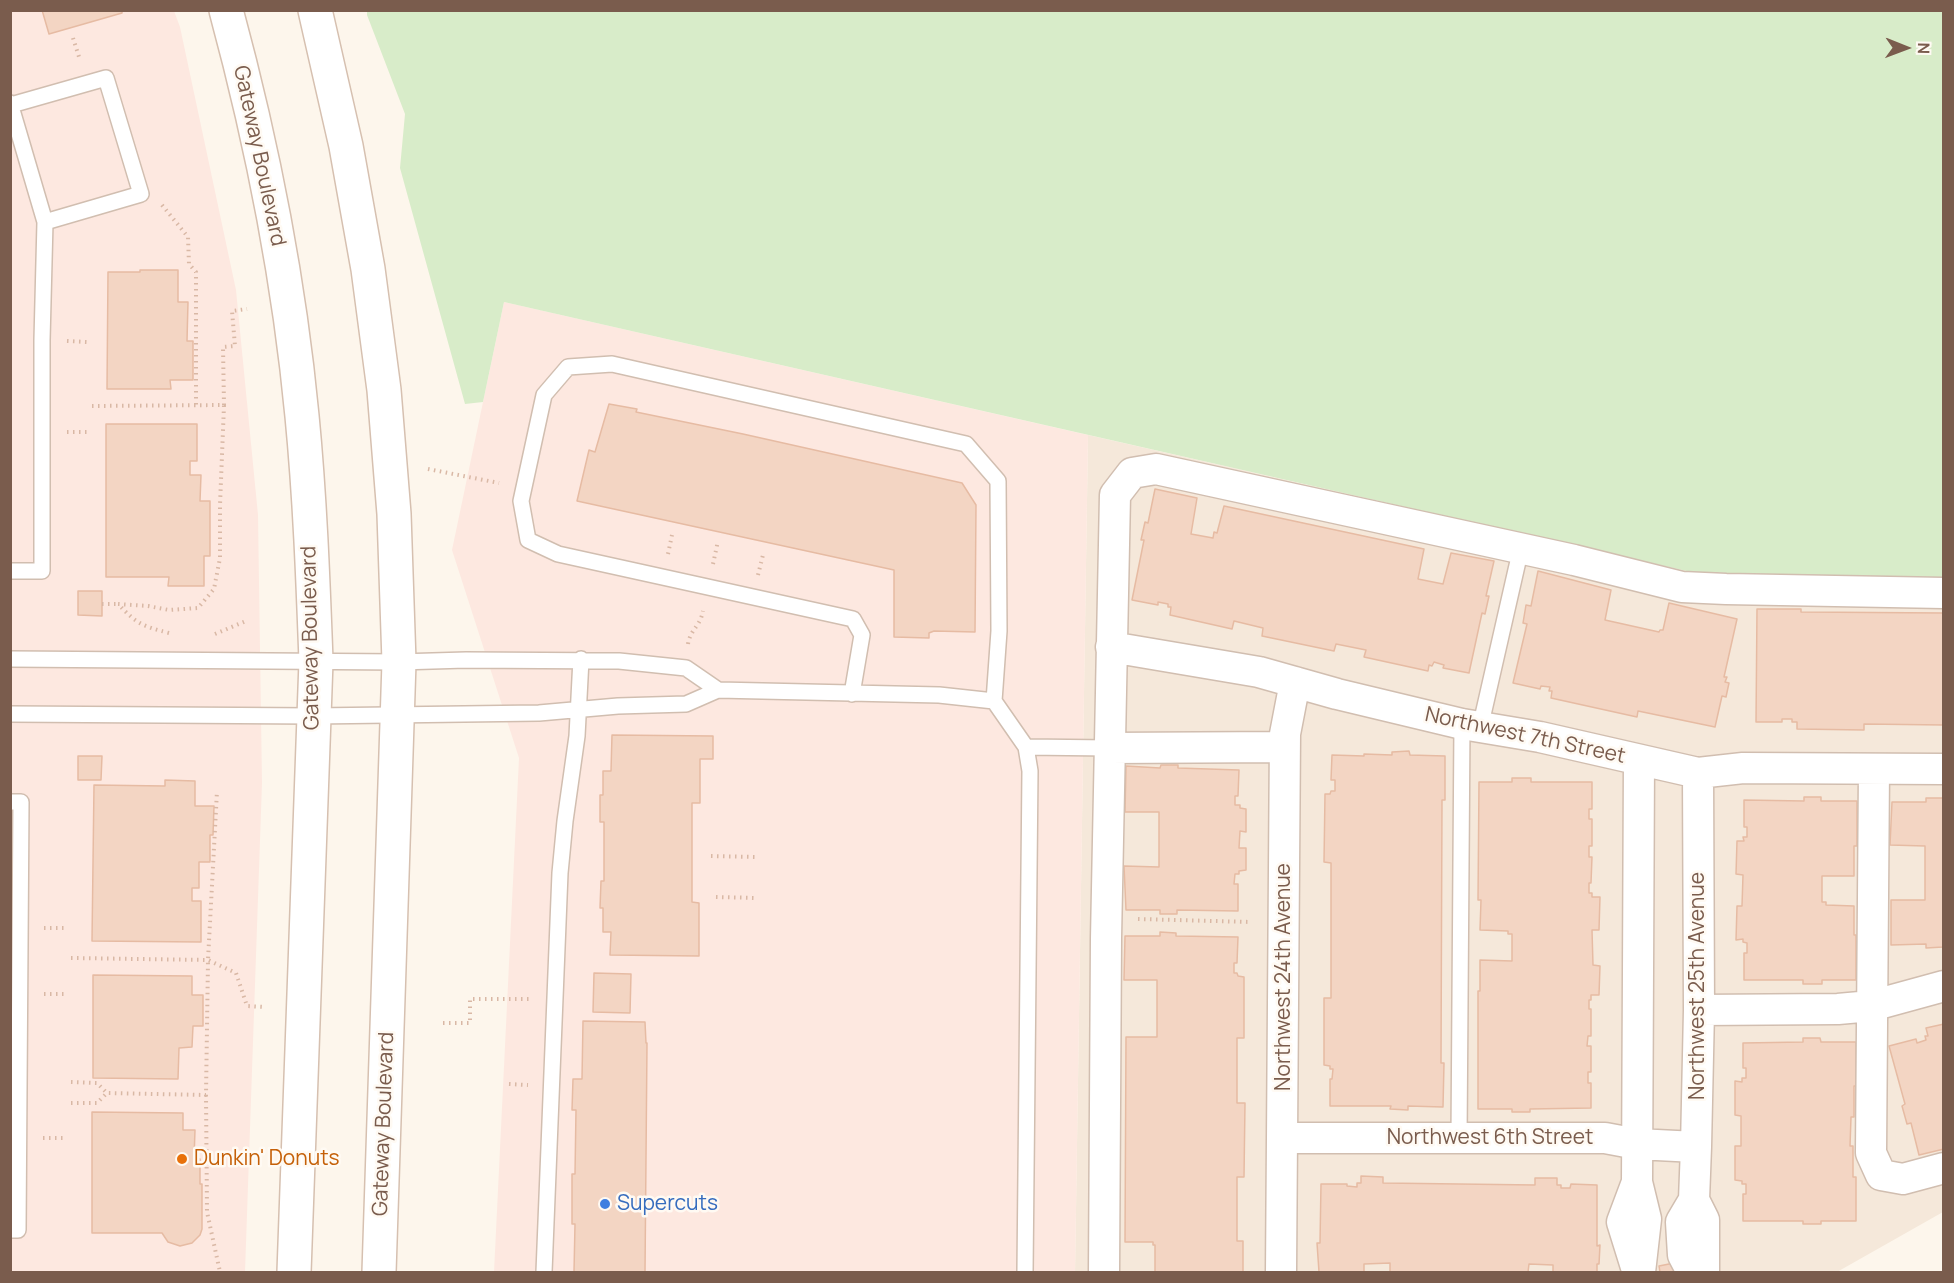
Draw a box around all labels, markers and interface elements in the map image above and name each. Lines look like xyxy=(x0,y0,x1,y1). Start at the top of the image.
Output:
north arrow xyxy=(1876,18,1936,78)
text: N xyxy=(1913,42,1935,54)
street label: Gateway Boulevard xyxy=(228,63,290,249)
street label: Gateway Boulevard xyxy=(297,546,325,730)
street label: Northwest 7th Street xyxy=(1423,702,1627,770)
street label: Northwest 24th Avenue xyxy=(1271,863,1297,1091)
street label: Northwest 25th Avenue xyxy=(1685,872,1711,1100)
street label: Gateway Boulevard xyxy=(368,1032,400,1216)
street label: Northwest 6th Street xyxy=(1387,1125,1593,1151)
place label: Dunkin' Donuts xyxy=(194,1146,340,1172)
marker: Dunkin' Donuts xyxy=(175,1152,189,1166)
place label: Supercuts xyxy=(617,1191,718,1217)
marker: Supercuts xyxy=(598,1197,612,1211)

